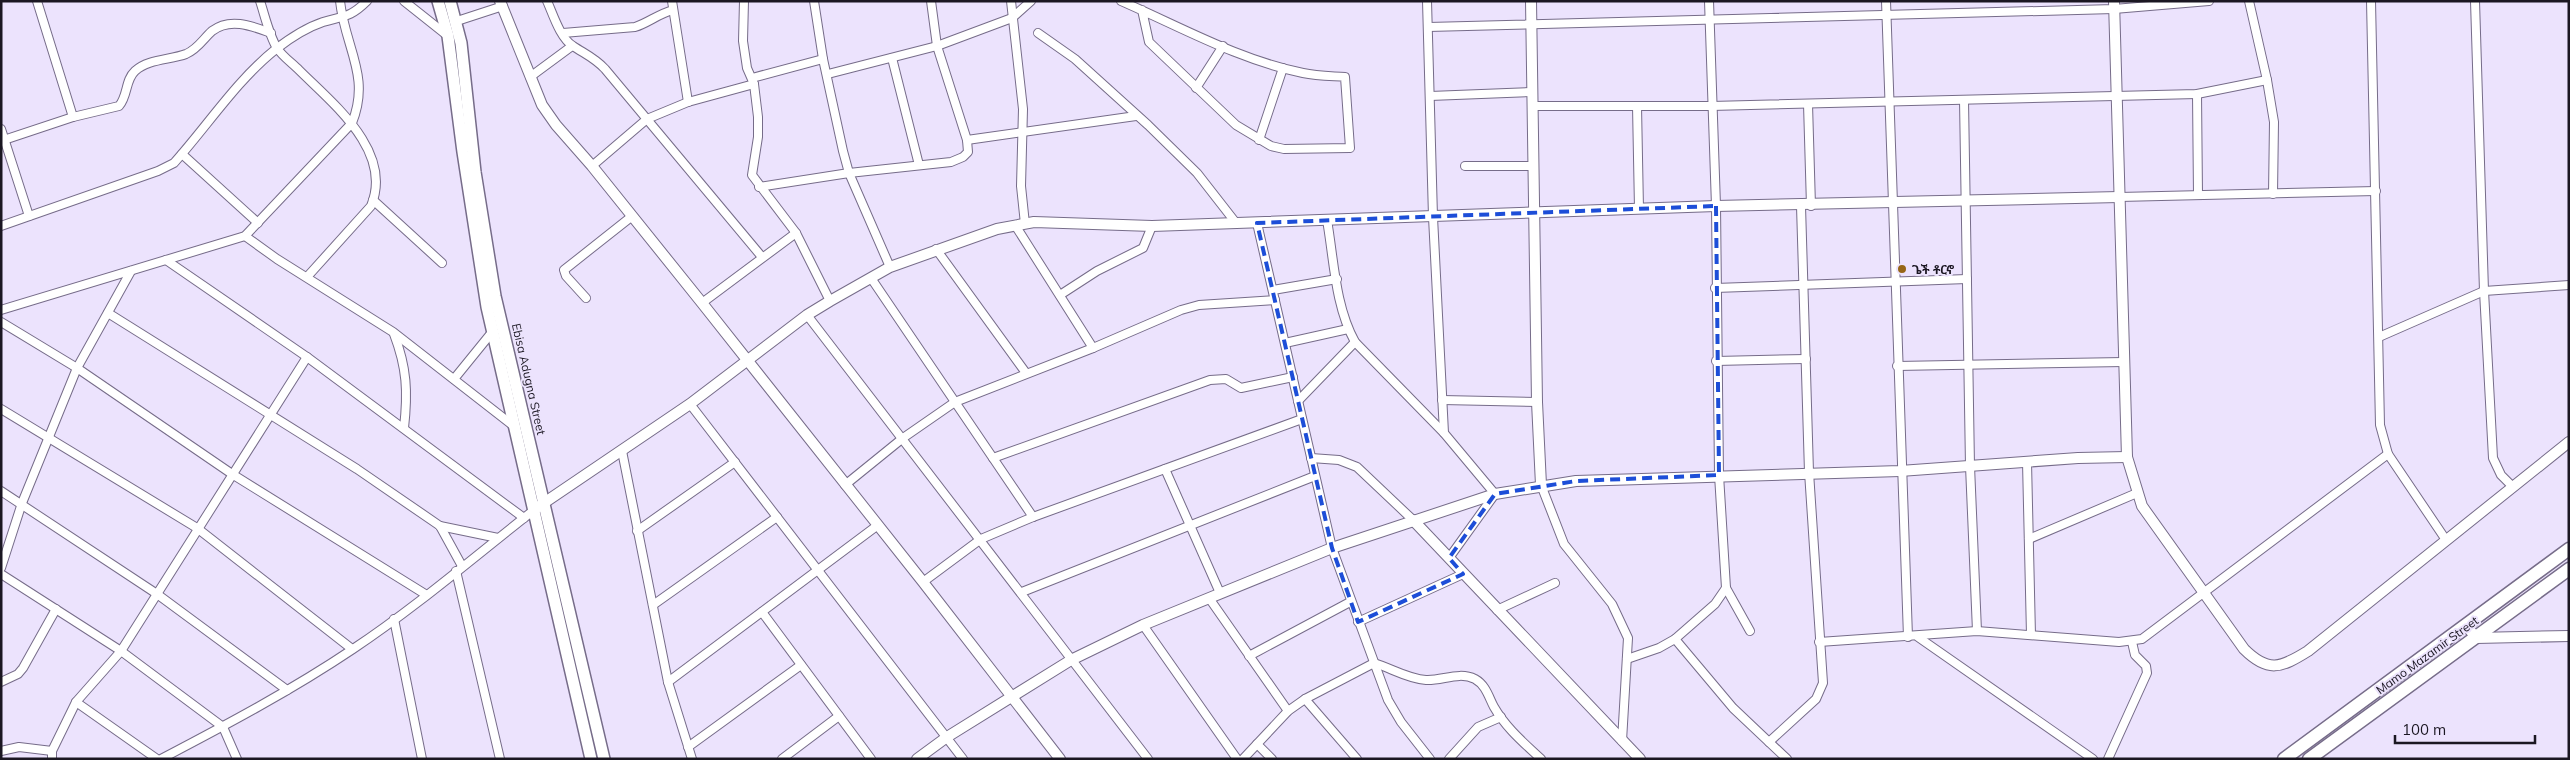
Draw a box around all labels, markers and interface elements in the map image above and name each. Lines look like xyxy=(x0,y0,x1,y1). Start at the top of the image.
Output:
place label: ጌች ቶርኖ xyxy=(1912,262,1955,277)
marker: ጌች ቶርኖ xyxy=(1896,263,1908,275)
street label: Ebisa Adugna Street xyxy=(509,322,549,436)
street label: Mamo Mazamir Street xyxy=(2373,613,2481,697)
scale bar xyxy=(2395,712,2535,744)
text: 100 m xyxy=(2402,720,2446,739)

